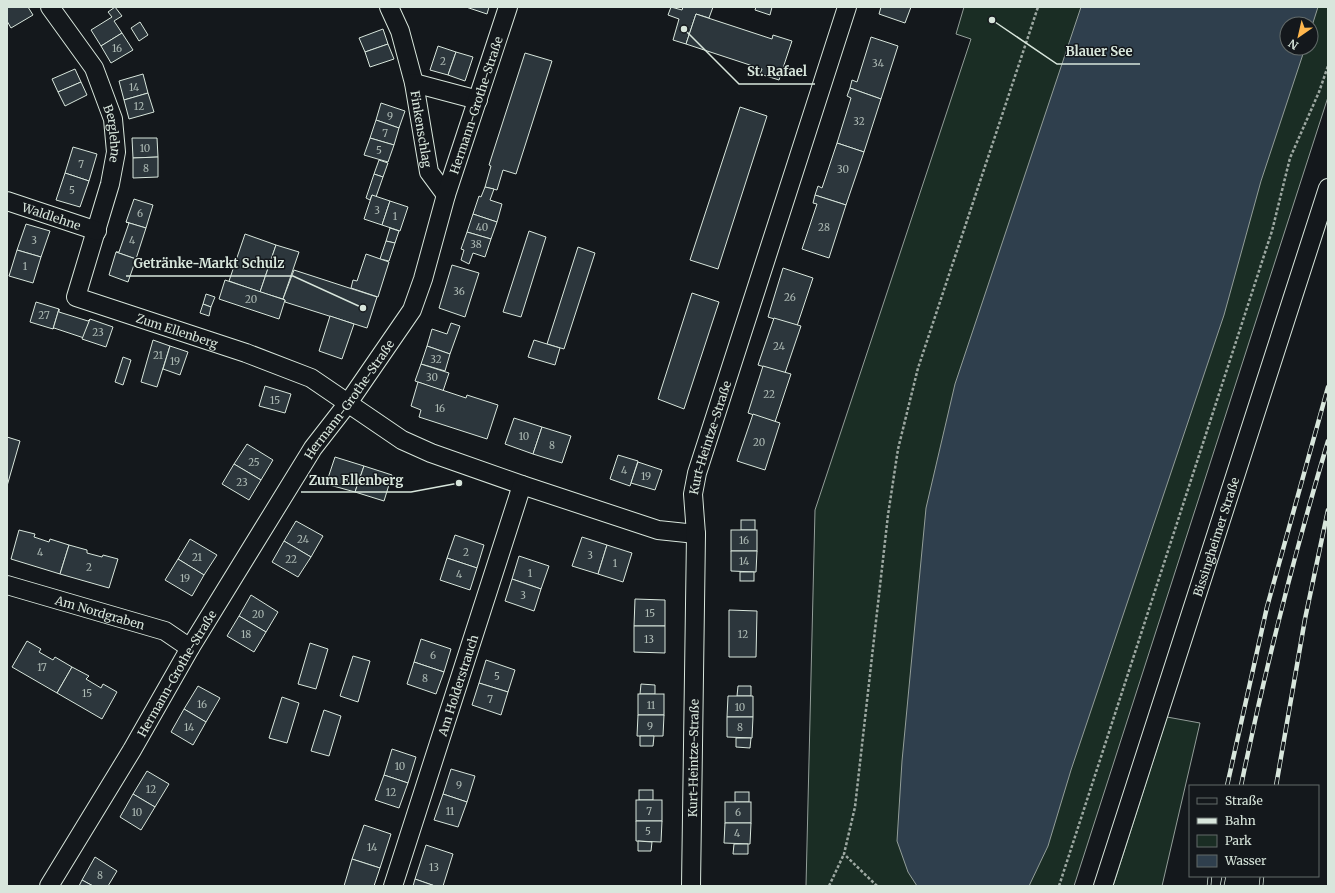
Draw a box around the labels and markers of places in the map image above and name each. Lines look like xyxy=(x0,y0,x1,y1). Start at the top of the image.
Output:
callout: Blauer See xyxy=(1057,39,1140,64)
callout: St. Rafael xyxy=(739,59,815,84)
callout: Getränke-Markt Schulz xyxy=(126,251,293,276)
callout: Zum Ellenberg xyxy=(301,467,411,492)

